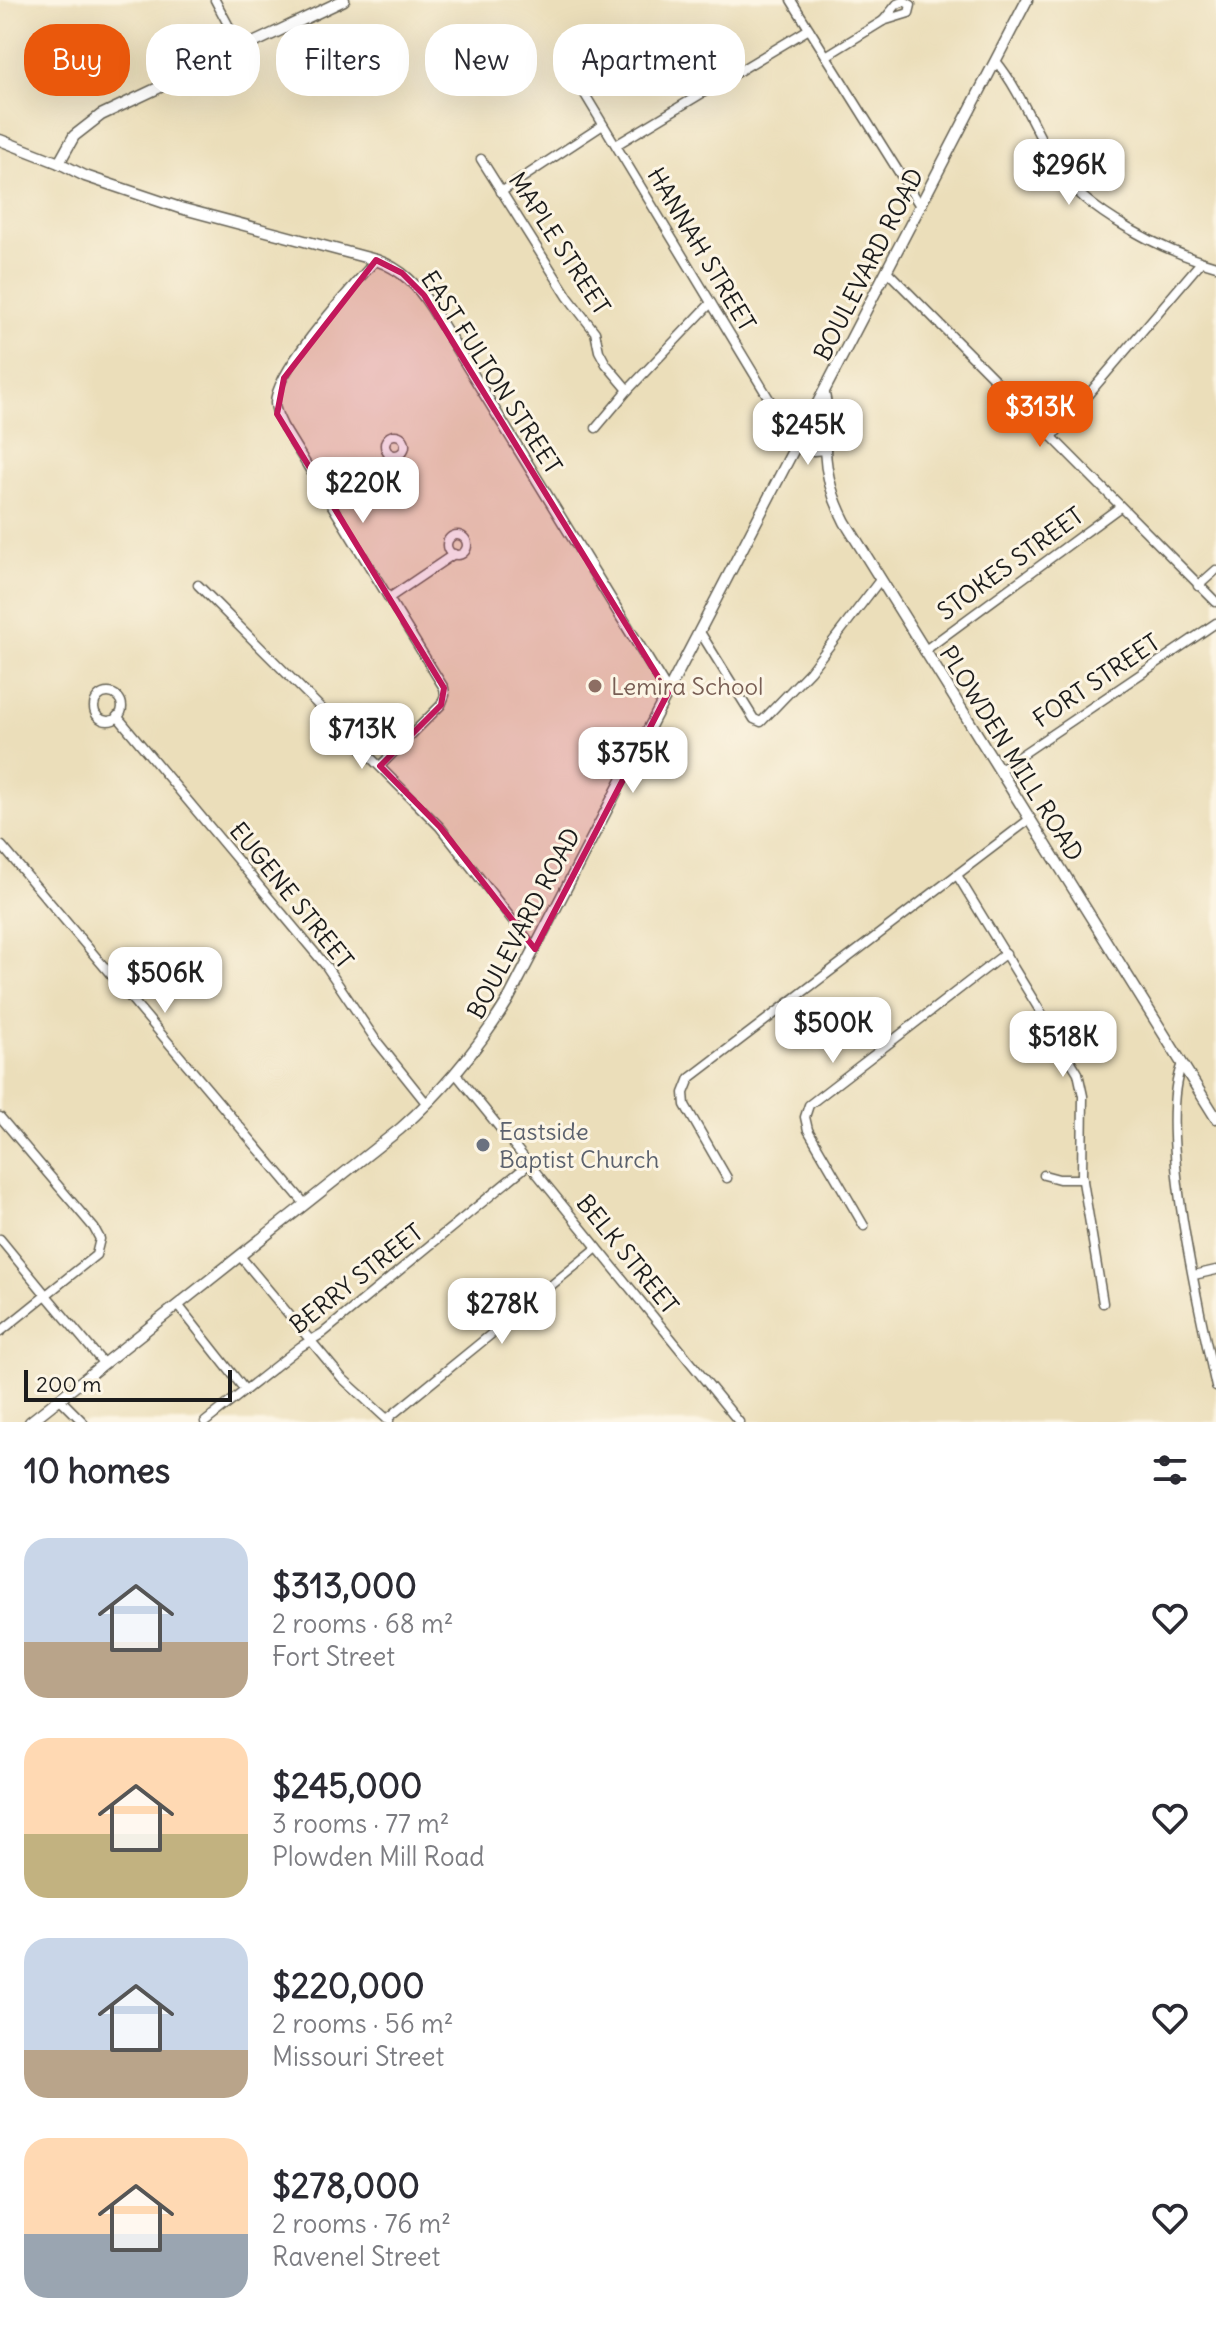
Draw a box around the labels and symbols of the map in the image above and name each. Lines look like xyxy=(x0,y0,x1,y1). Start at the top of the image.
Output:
pin: $296K xyxy=(1013,139,1125,207)
street label: HANNAH STREET xyxy=(641,162,763,336)
street label: BOULEVARD ROAD xyxy=(807,163,929,365)
street label: MAPLE STREET xyxy=(503,166,617,320)
street label: EAST FULTON STREET xyxy=(415,265,569,479)
pin: $313K xyxy=(984,381,1096,449)
pin: $245K xyxy=(752,399,864,467)
pin: $220K xyxy=(307,457,419,525)
street label: STOKES STREET xyxy=(931,500,1089,626)
street label: FORT STREET xyxy=(1027,627,1165,733)
street label: PLOWDEN MILL ROAD xyxy=(934,640,1090,866)
place label: Lemira School xyxy=(611,671,763,701)
marker: Lemira School xyxy=(586,677,604,695)
pin: $713K xyxy=(306,703,418,771)
pin: $375K xyxy=(577,727,689,795)
street label: EUGENE STREET xyxy=(224,816,360,974)
street label: BOULEVARD ROAD xyxy=(460,822,586,1024)
pin: $506K xyxy=(109,947,221,1015)
pin: $500K xyxy=(777,997,889,1065)
pin: $518K xyxy=(1007,1011,1119,1079)
place label: Eastside Baptist Church xyxy=(499,1116,659,1174)
marker: Eastside Baptist Church xyxy=(474,1136,492,1154)
street label: BELK STREET xyxy=(571,1188,685,1320)
street label: BERRY STREET xyxy=(283,1217,429,1339)
pin: $278K xyxy=(446,1278,558,1346)
scale bar xyxy=(24,1366,232,1402)

